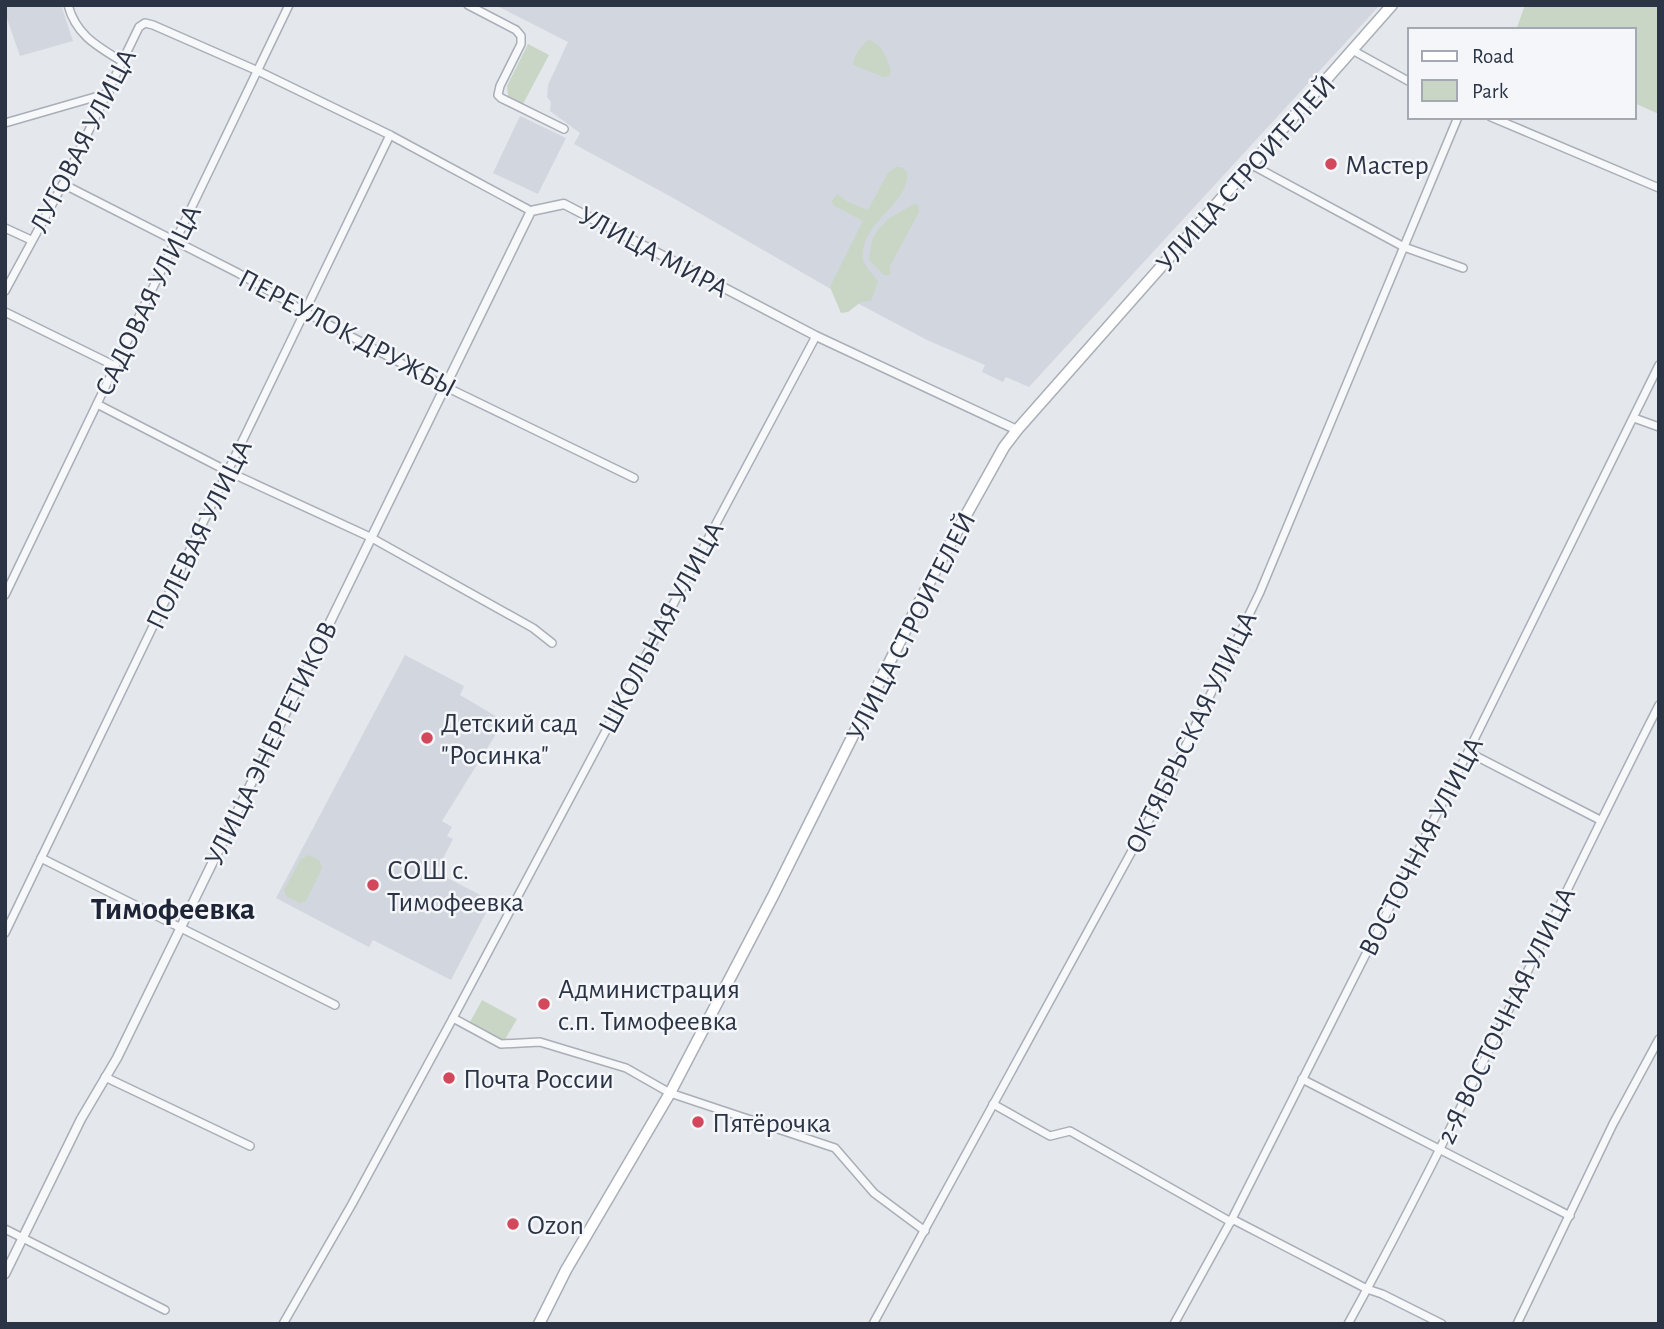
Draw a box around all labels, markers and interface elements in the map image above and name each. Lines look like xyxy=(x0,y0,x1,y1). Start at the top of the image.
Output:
legend xyxy=(1408,28,1636,119)
street label: ЛУГОВАЯ УЛИЦА xyxy=(25,45,142,237)
text: Road xyxy=(1472,46,1514,67)
street label: УЛИЦА СТРОИТЕЛЕЙ xyxy=(1151,70,1342,278)
text: Park xyxy=(1472,81,1509,102)
place label: Мастер xyxy=(1345,152,1429,180)
marker: Мастер xyxy=(1323,156,1339,172)
street label: САДОВАЯ УЛИЦА xyxy=(91,201,207,401)
street label: УЛИЦА МИРА xyxy=(574,202,732,304)
street label: ПЕРЕУЛОК ДРУЖБЫ xyxy=(234,265,461,403)
street label: ПОЛЕВАЯ УЛИЦА xyxy=(142,435,258,634)
street label: УЛИЦА СТРОИТЕЛЕЙ xyxy=(841,507,982,746)
street label: ШКОЛЬНАЯ УЛИЦА xyxy=(594,517,729,739)
street label: ОКТЯБРЬСКАЯ УЛИЦА xyxy=(1121,607,1263,858)
street label: УЛИЦА ЭНЕРГЕТИКОВ xyxy=(200,617,343,871)
place label: Детский сад "Росинка" xyxy=(441,710,578,770)
marker: Детский сад "Росинка" xyxy=(419,730,435,746)
street label: ВОСТОЧНАЯ УЛИЦА xyxy=(1354,733,1489,961)
place label: СОШ с. Тимофеевка xyxy=(387,857,524,917)
marker: СОШ с. Тимофеевка xyxy=(365,877,381,893)
street label: 2-Я ВОСТОЧНАЯ УЛИЦА xyxy=(1432,883,1581,1149)
district label: Тимофеевка xyxy=(91,893,255,925)
place label: Администрация с.п. Тимофеевка xyxy=(558,976,740,1036)
marker: Администрация с.п. Тимофеевка xyxy=(536,996,552,1012)
place label: Почта России xyxy=(463,1066,614,1094)
marker: Почта России xyxy=(441,1070,457,1086)
place label: Пятёрочка xyxy=(712,1110,831,1138)
marker: Пятёрочка xyxy=(690,1114,706,1130)
place label: Ozon xyxy=(527,1212,584,1240)
marker: Ozon xyxy=(505,1216,521,1232)

